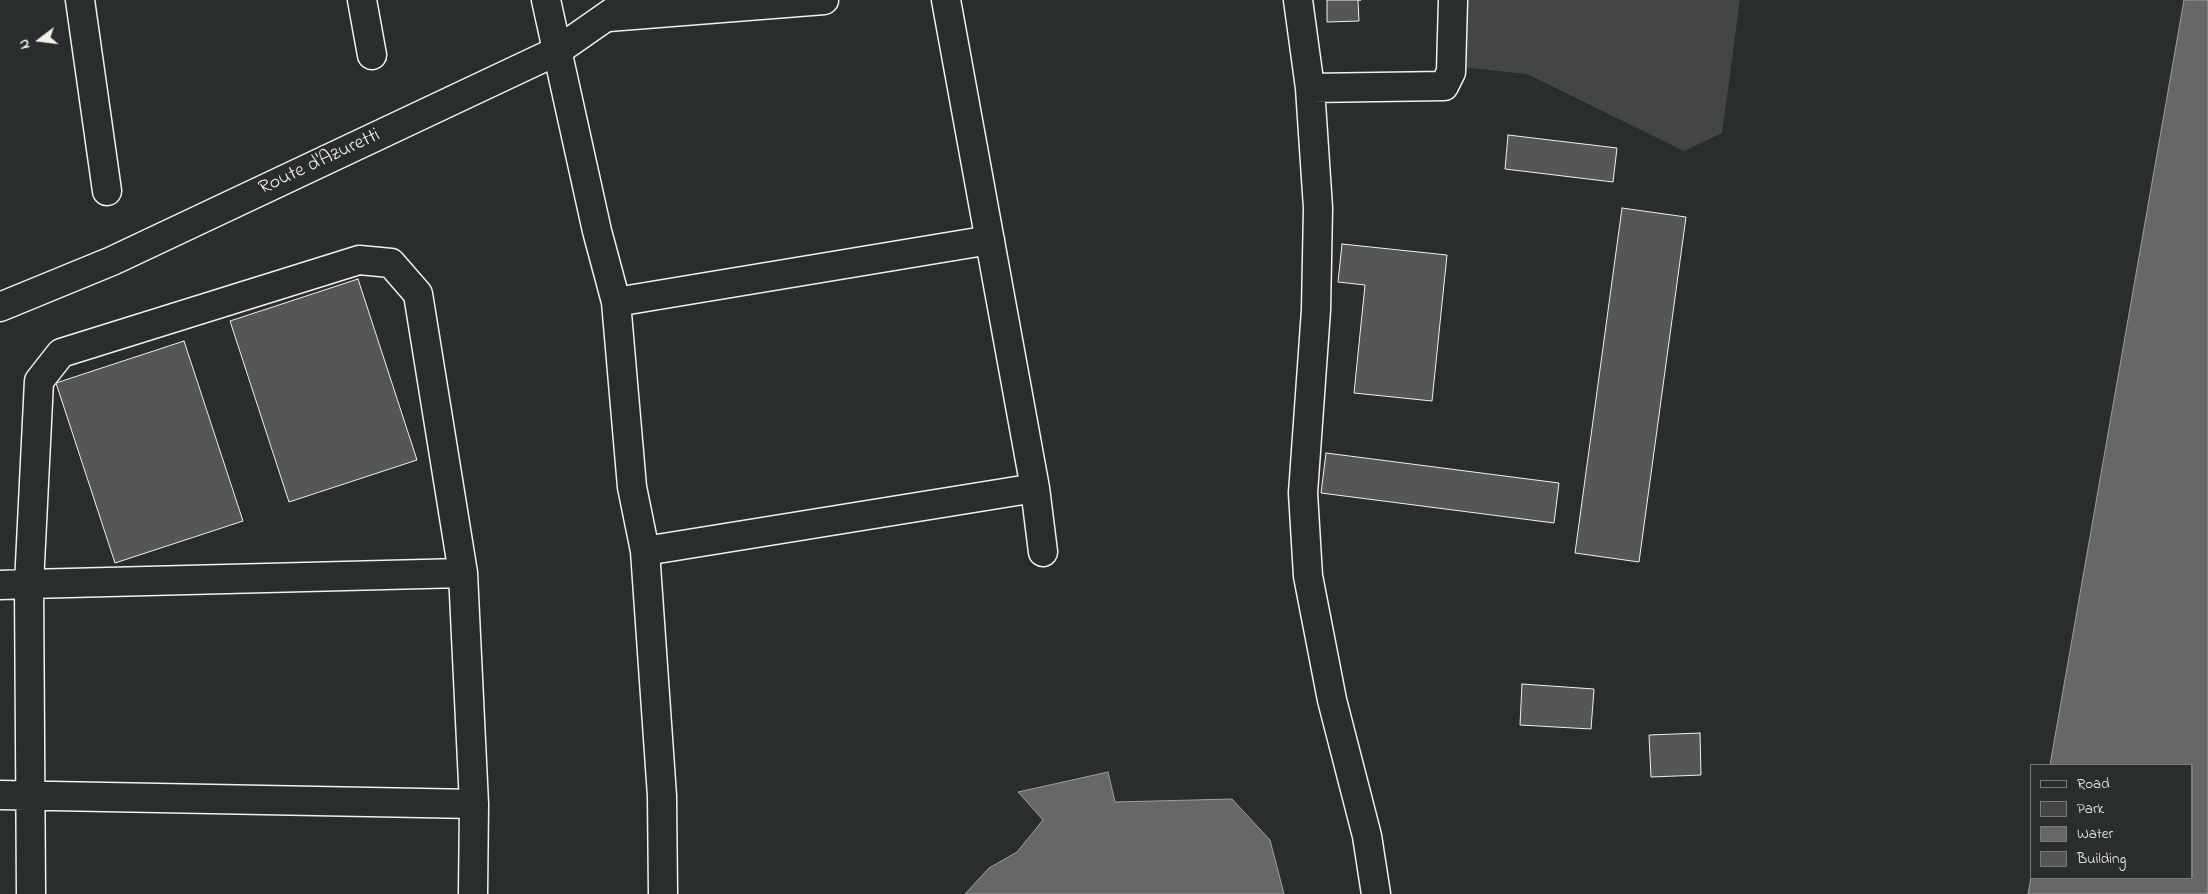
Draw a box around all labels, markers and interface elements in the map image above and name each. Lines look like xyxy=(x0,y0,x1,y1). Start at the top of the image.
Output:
north arrow xyxy=(15,15,65,65)
text: N xyxy=(14,37,36,51)
street label: Route d'Azuretti xyxy=(256,124,384,202)
legend xyxy=(2030,764,2193,879)
text: Road xyxy=(2077,773,2110,795)
text: Park xyxy=(2077,798,2104,820)
text: Water xyxy=(2077,823,2113,845)
text: Building xyxy=(2077,848,2126,870)

